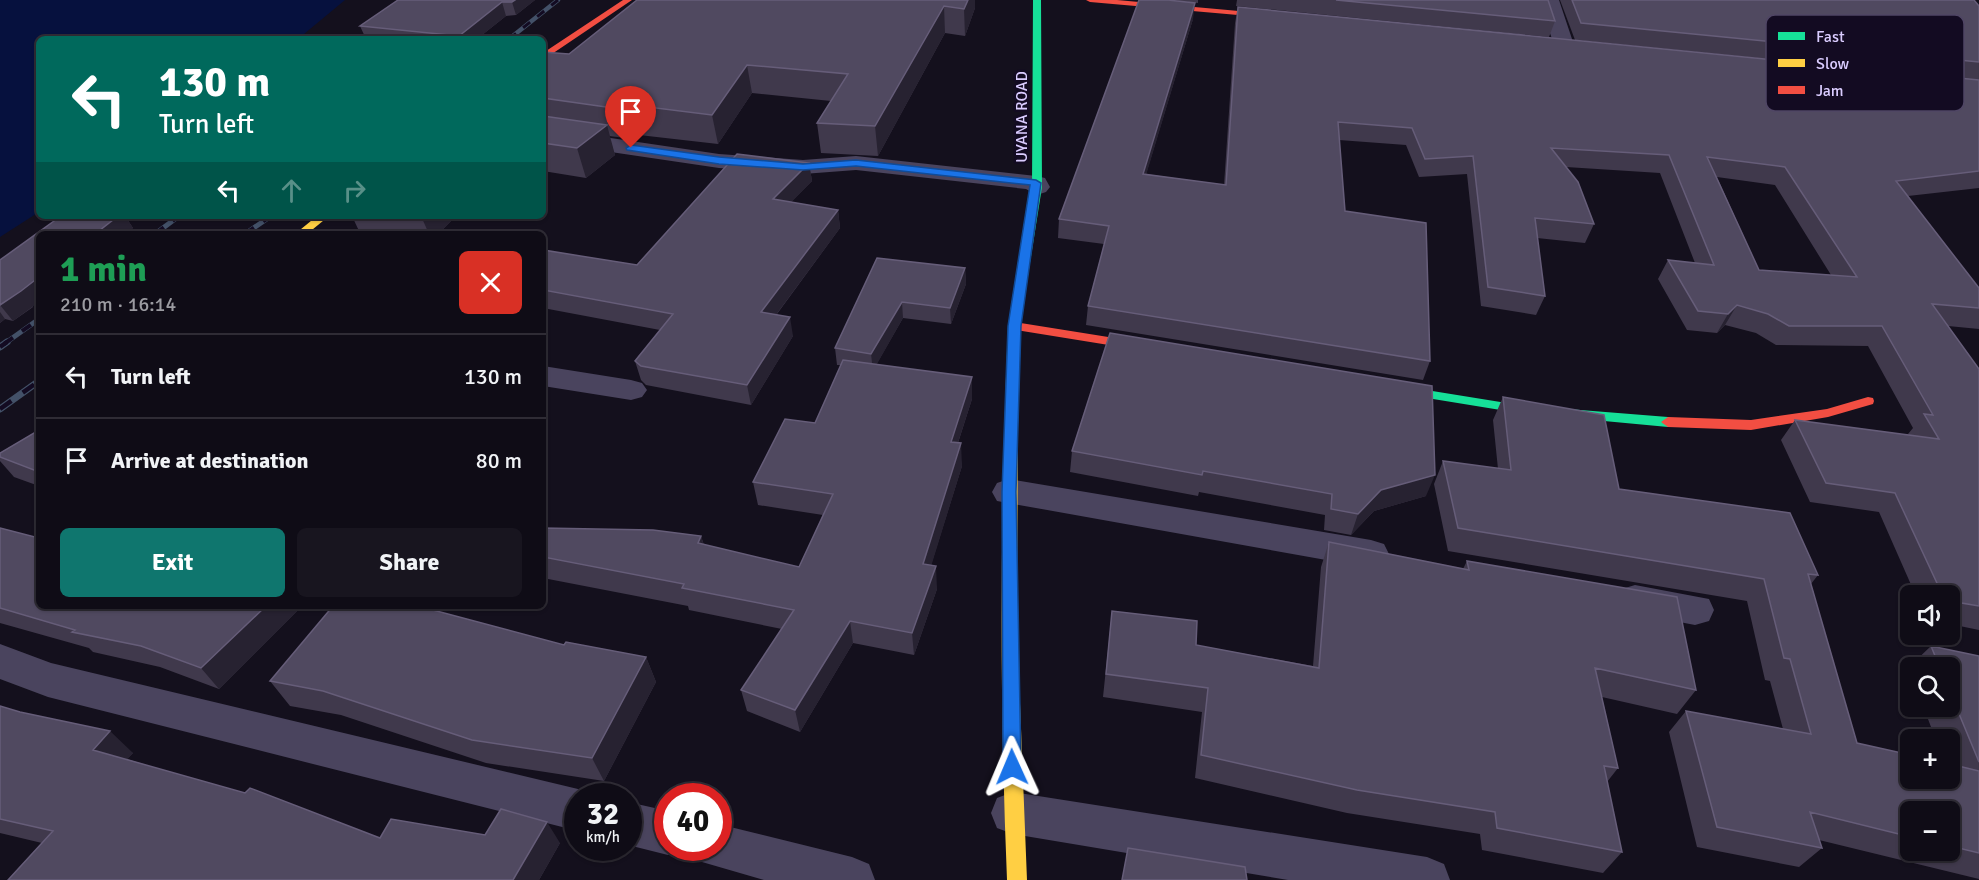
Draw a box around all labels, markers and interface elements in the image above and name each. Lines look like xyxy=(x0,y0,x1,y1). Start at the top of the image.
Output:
legend xyxy=(1766,15,1964,111)
text: Fast xyxy=(1816,27,1845,47)
text: Slow xyxy=(1816,54,1850,74)
text: 130 m xyxy=(159,57,270,108)
icon: left xyxy=(60,60,138,138)
street label: UYANA ROAD xyxy=(1012,71,1032,163)
text: Jam xyxy=(1816,81,1844,101)
pin xyxy=(605,86,656,148)
icon: arrive xyxy=(614,95,647,128)
text: Turn left xyxy=(159,108,254,141)
icon: left xyxy=(212,174,245,207)
icon: ahead xyxy=(275,174,308,207)
icon: right xyxy=(338,174,371,207)
text: 1 min xyxy=(60,247,147,292)
button: close xyxy=(459,251,522,314)
text: 210 m · 16:14 xyxy=(60,292,176,317)
icon: left xyxy=(60,360,93,393)
text: Turn left xyxy=(111,363,191,390)
text: 130 m xyxy=(464,363,522,390)
icon: arrive xyxy=(60,444,93,477)
text: Arrive at destination xyxy=(111,447,308,474)
text: 80 m xyxy=(476,447,522,474)
button: Exit xyxy=(60,528,285,597)
button: Share xyxy=(297,528,522,597)
map controls xyxy=(1900,585,1960,861)
button: sound xyxy=(1900,585,1960,645)
button: search xyxy=(1900,657,1960,717)
button: + xyxy=(1900,729,1960,789)
position arrow xyxy=(980,735,1044,799)
speed limit sign: 40 xyxy=(654,783,732,861)
text: 32 xyxy=(587,796,619,833)
button: − xyxy=(1900,801,1960,861)
text: km/h xyxy=(586,828,620,846)

